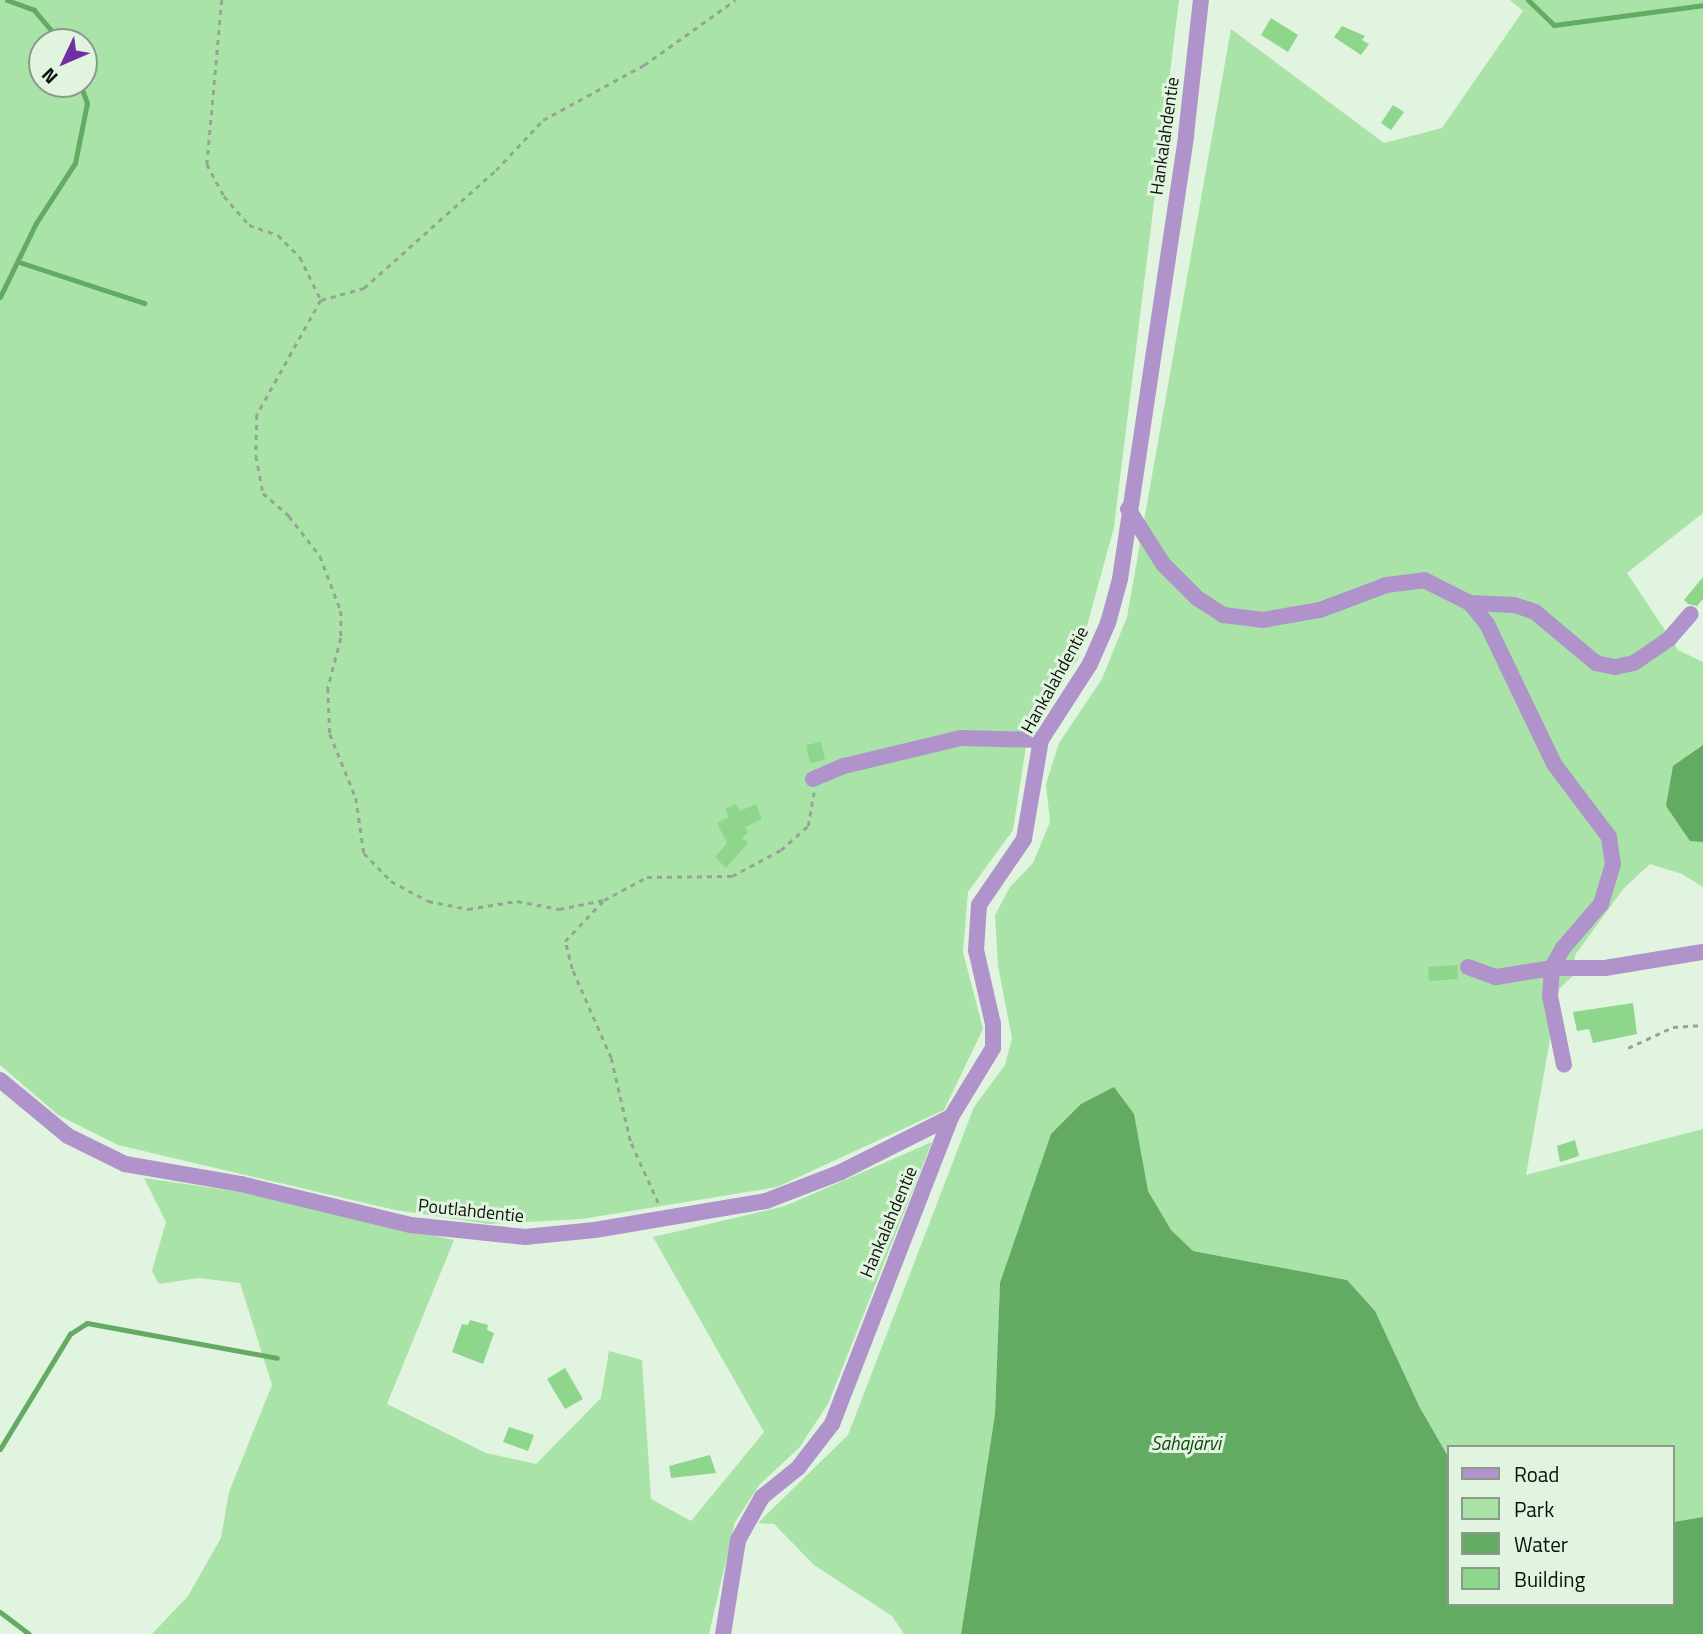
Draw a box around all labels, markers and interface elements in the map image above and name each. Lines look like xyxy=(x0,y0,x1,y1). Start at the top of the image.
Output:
north arrow xyxy=(28,28,98,98)
text: N xyxy=(34,62,64,91)
street label: Hankalahdentie xyxy=(1146,76,1184,196)
street label: Hankalahdentie xyxy=(1017,623,1093,737)
street label: Hankalahdentie xyxy=(856,1163,922,1281)
street label: Poutlahdentie xyxy=(417,1195,525,1227)
water label: Sahajärvi xyxy=(1151,1432,1221,1454)
legend xyxy=(1448,1445,1675,1606)
text: Road xyxy=(1514,1458,1559,1490)
text: Park xyxy=(1514,1493,1554,1525)
text: Water xyxy=(1514,1528,1568,1560)
text: Building xyxy=(1514,1563,1585,1595)

